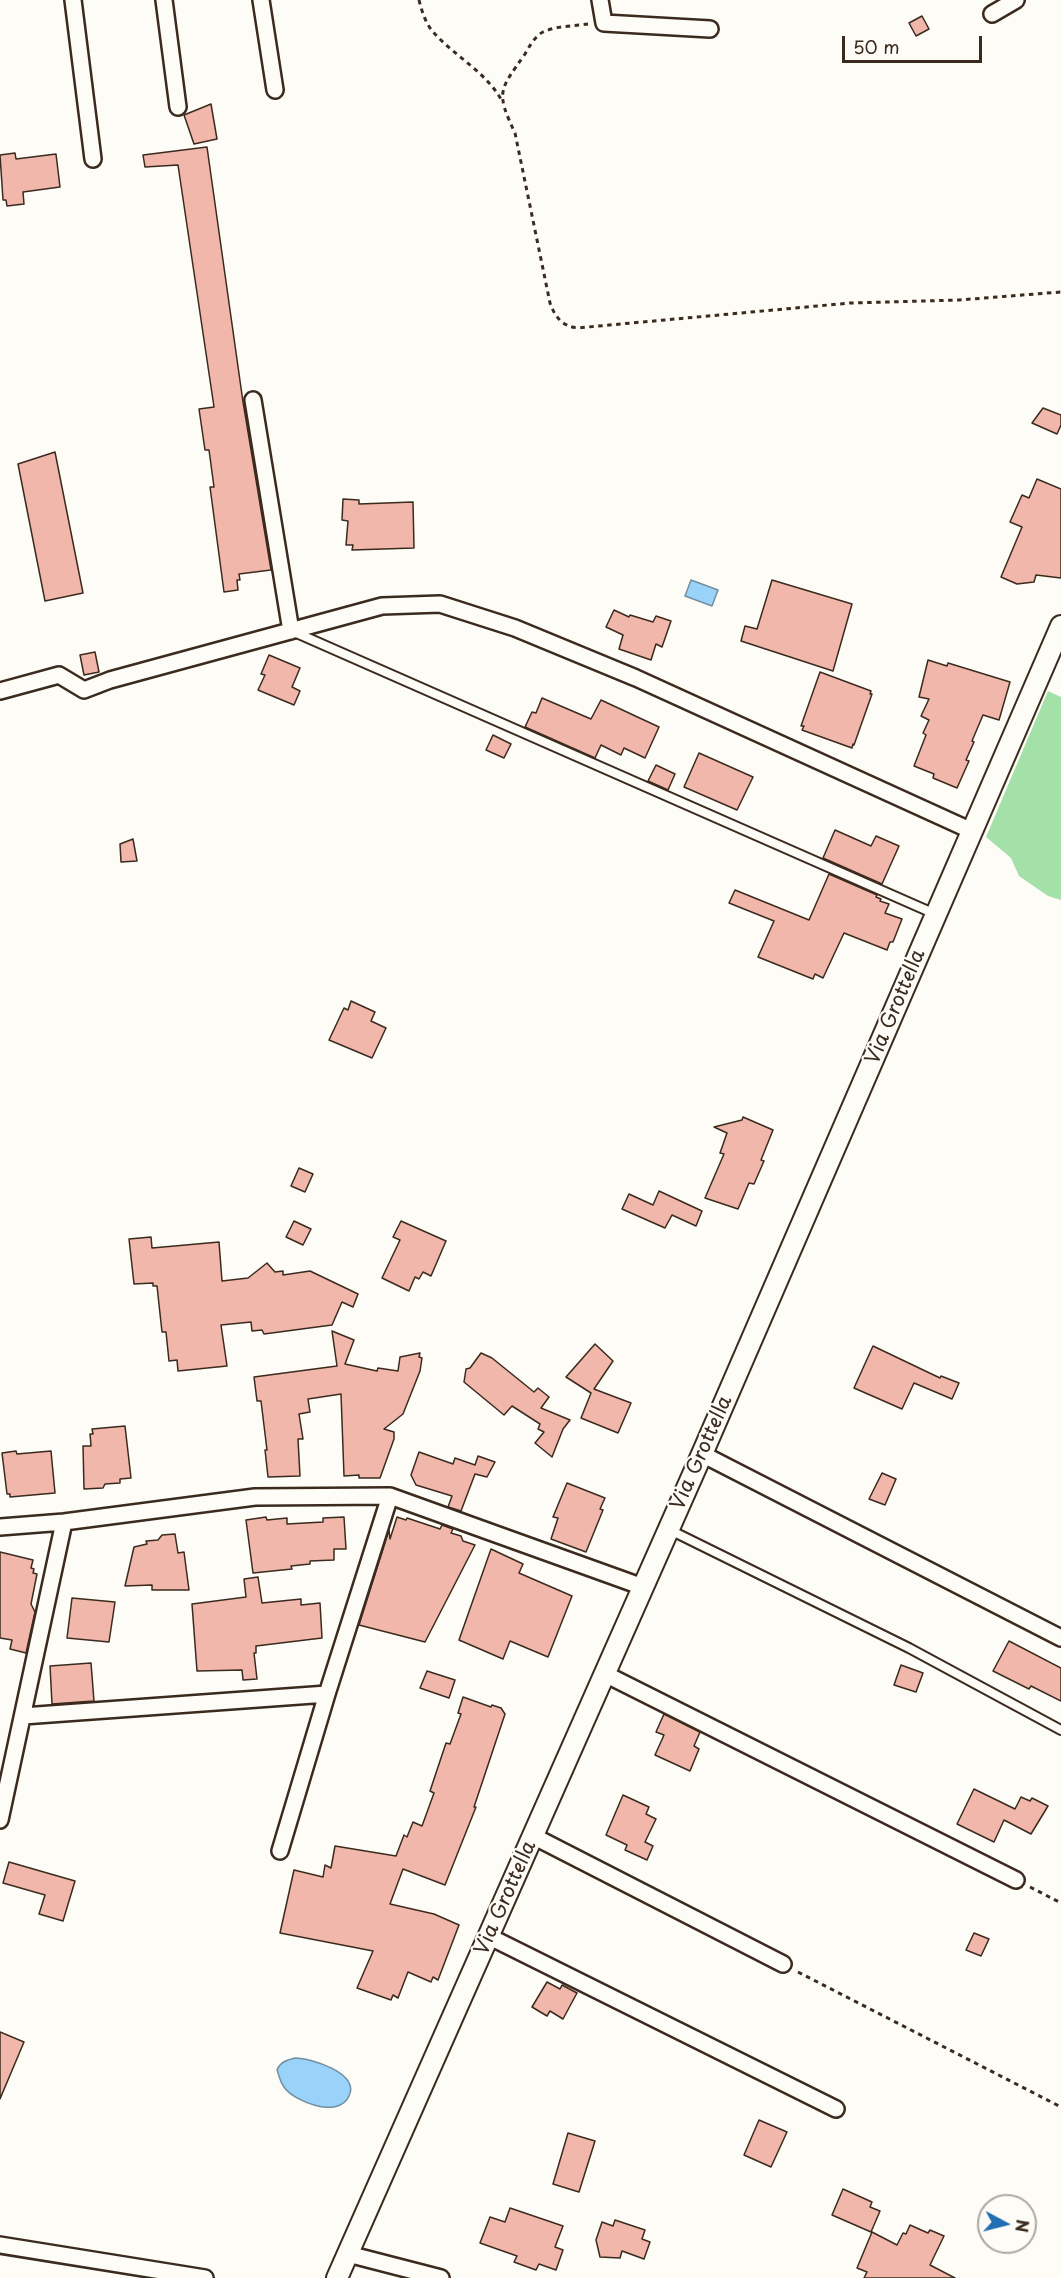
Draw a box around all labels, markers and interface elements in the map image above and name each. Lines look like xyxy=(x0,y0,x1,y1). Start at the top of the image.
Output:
scale bar xyxy=(845,24,984,62)
text: 50 m xyxy=(853,33,900,60)
street label: Via Grottella xyxy=(861,946,931,1068)
street label: Via Grottella xyxy=(666,1392,738,1514)
street label: Via Grottella xyxy=(470,1837,542,1959)
north arrow xyxy=(977,2194,1037,2254)
text: N xyxy=(1010,2218,1036,2234)

